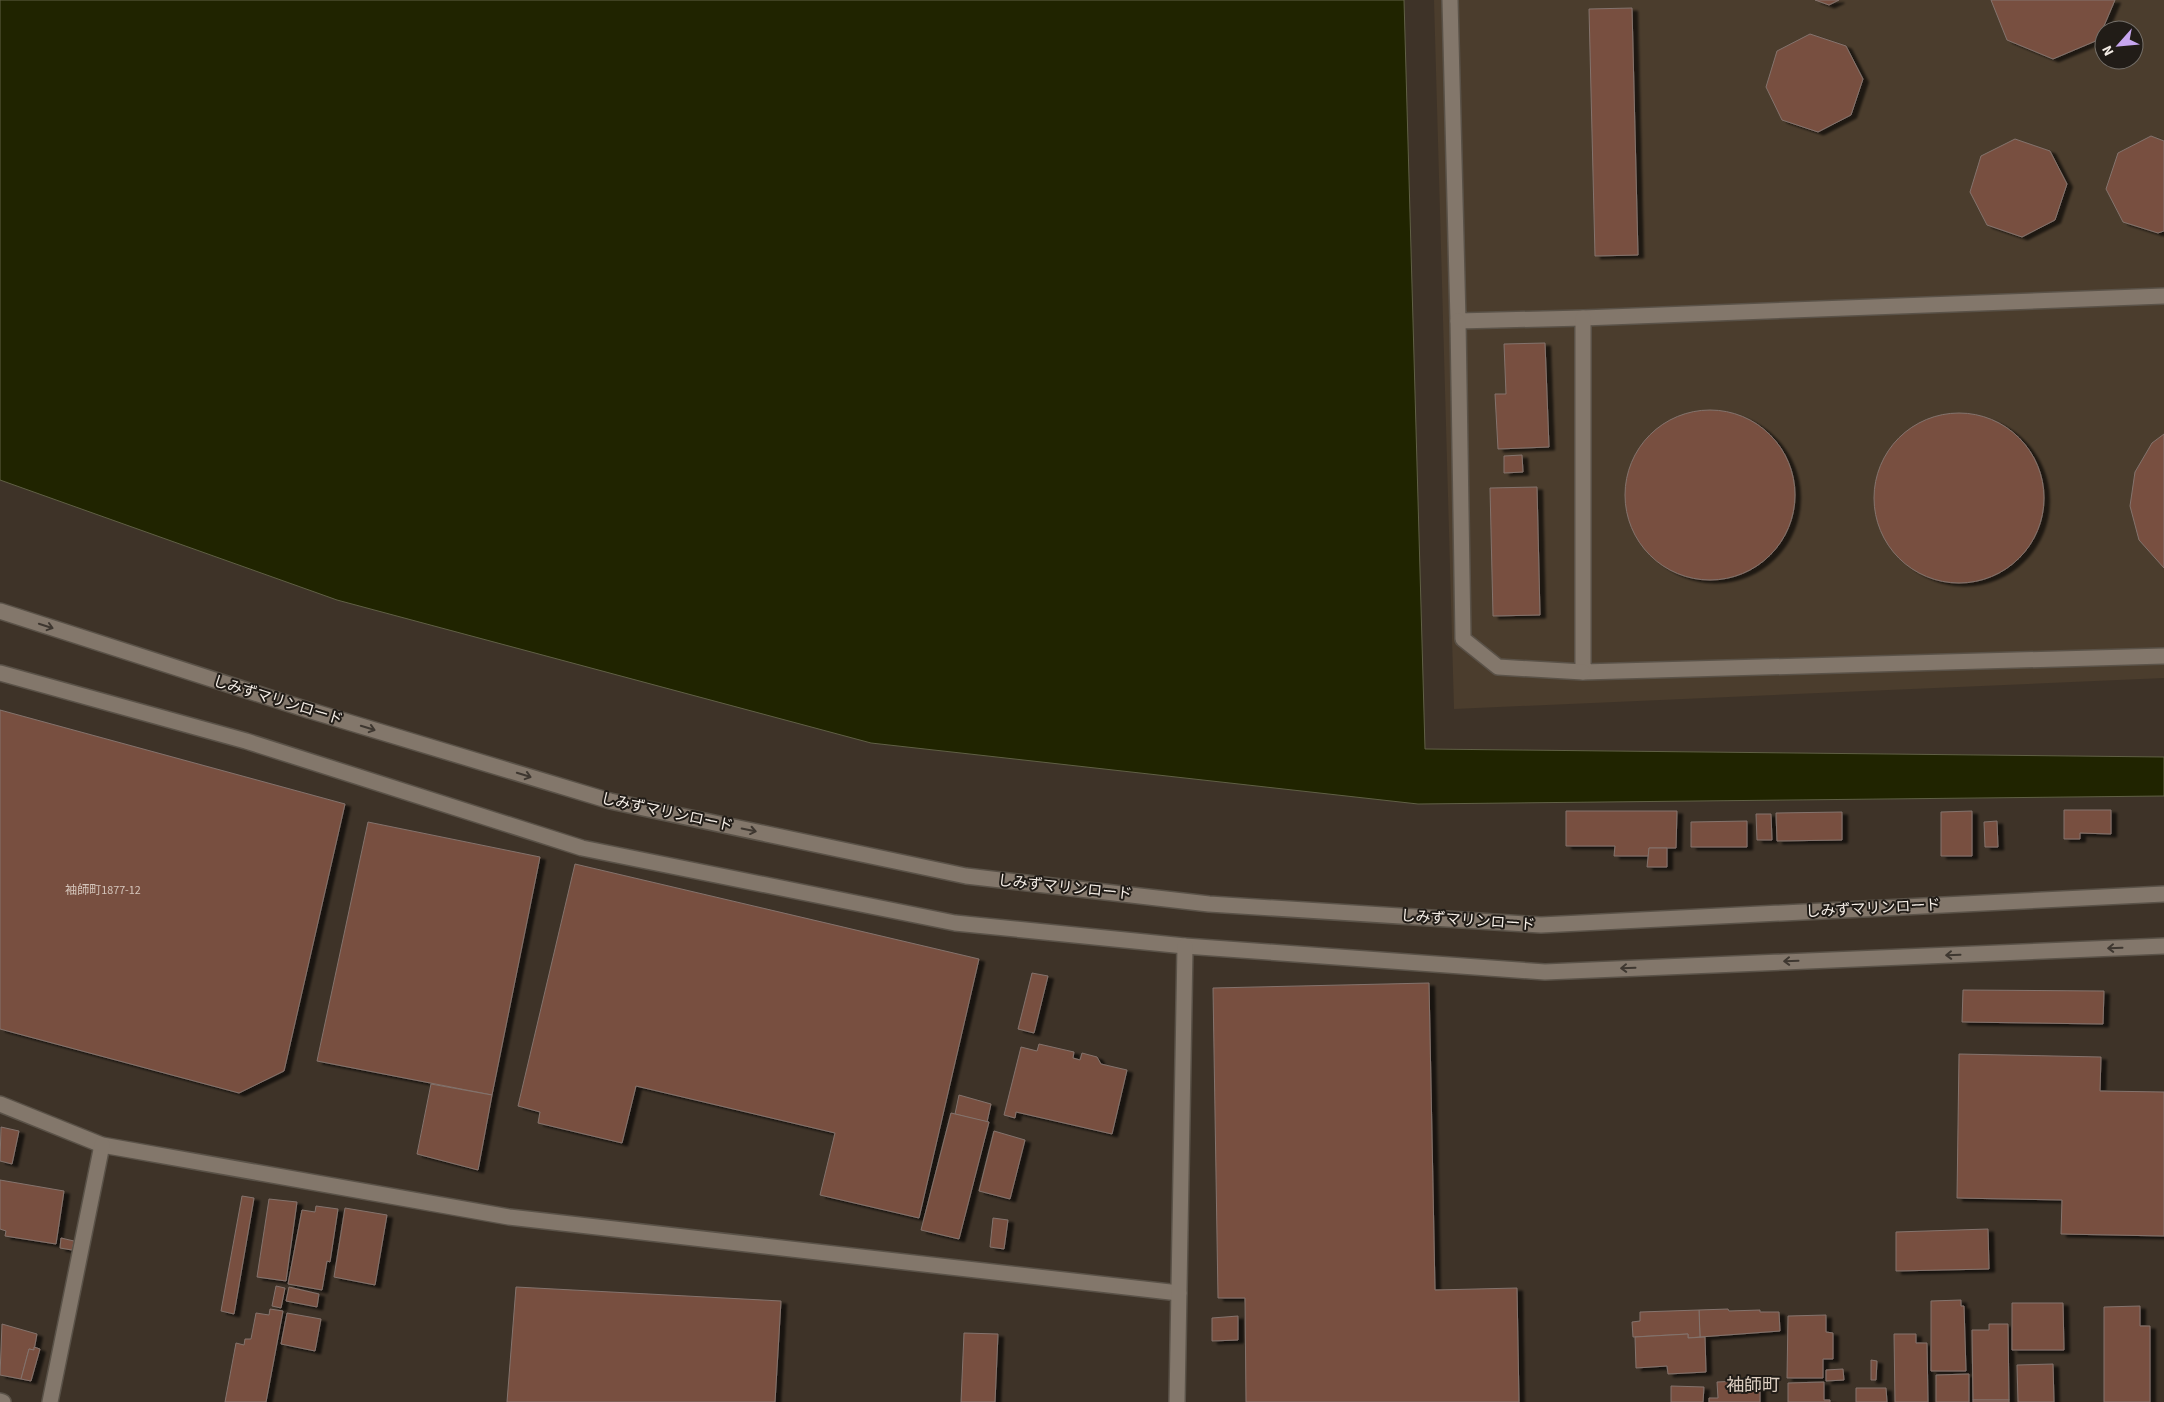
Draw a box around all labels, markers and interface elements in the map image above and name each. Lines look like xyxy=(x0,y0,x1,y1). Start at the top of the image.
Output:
north arrow xyxy=(2094,20,2144,70)
text: N xyxy=(2097,42,2119,59)
one-way arrow xyxy=(38,622,54,632)
street label: しみずマリンロード xyxy=(210,671,345,730)
one-way arrow xyxy=(360,723,376,733)
one-way arrow xyxy=(516,770,532,780)
street label: しみずマリンロード xyxy=(599,788,735,837)
one-way arrow xyxy=(741,826,757,835)
street label: しみずマリンロード xyxy=(997,870,1133,905)
house number: 袖師町1877-12 xyxy=(65,882,141,899)
street label: しみずマリンロード xyxy=(1805,894,1941,923)
street label: しみずマリンロード xyxy=(1400,905,1536,936)
one-way arrow xyxy=(2108,943,2124,953)
one-way arrow xyxy=(1945,950,1961,959)
one-way arrow xyxy=(1783,957,1799,966)
one-way arrow xyxy=(1620,963,1636,973)
district label: 袖師町 xyxy=(1726,1373,1780,1398)

